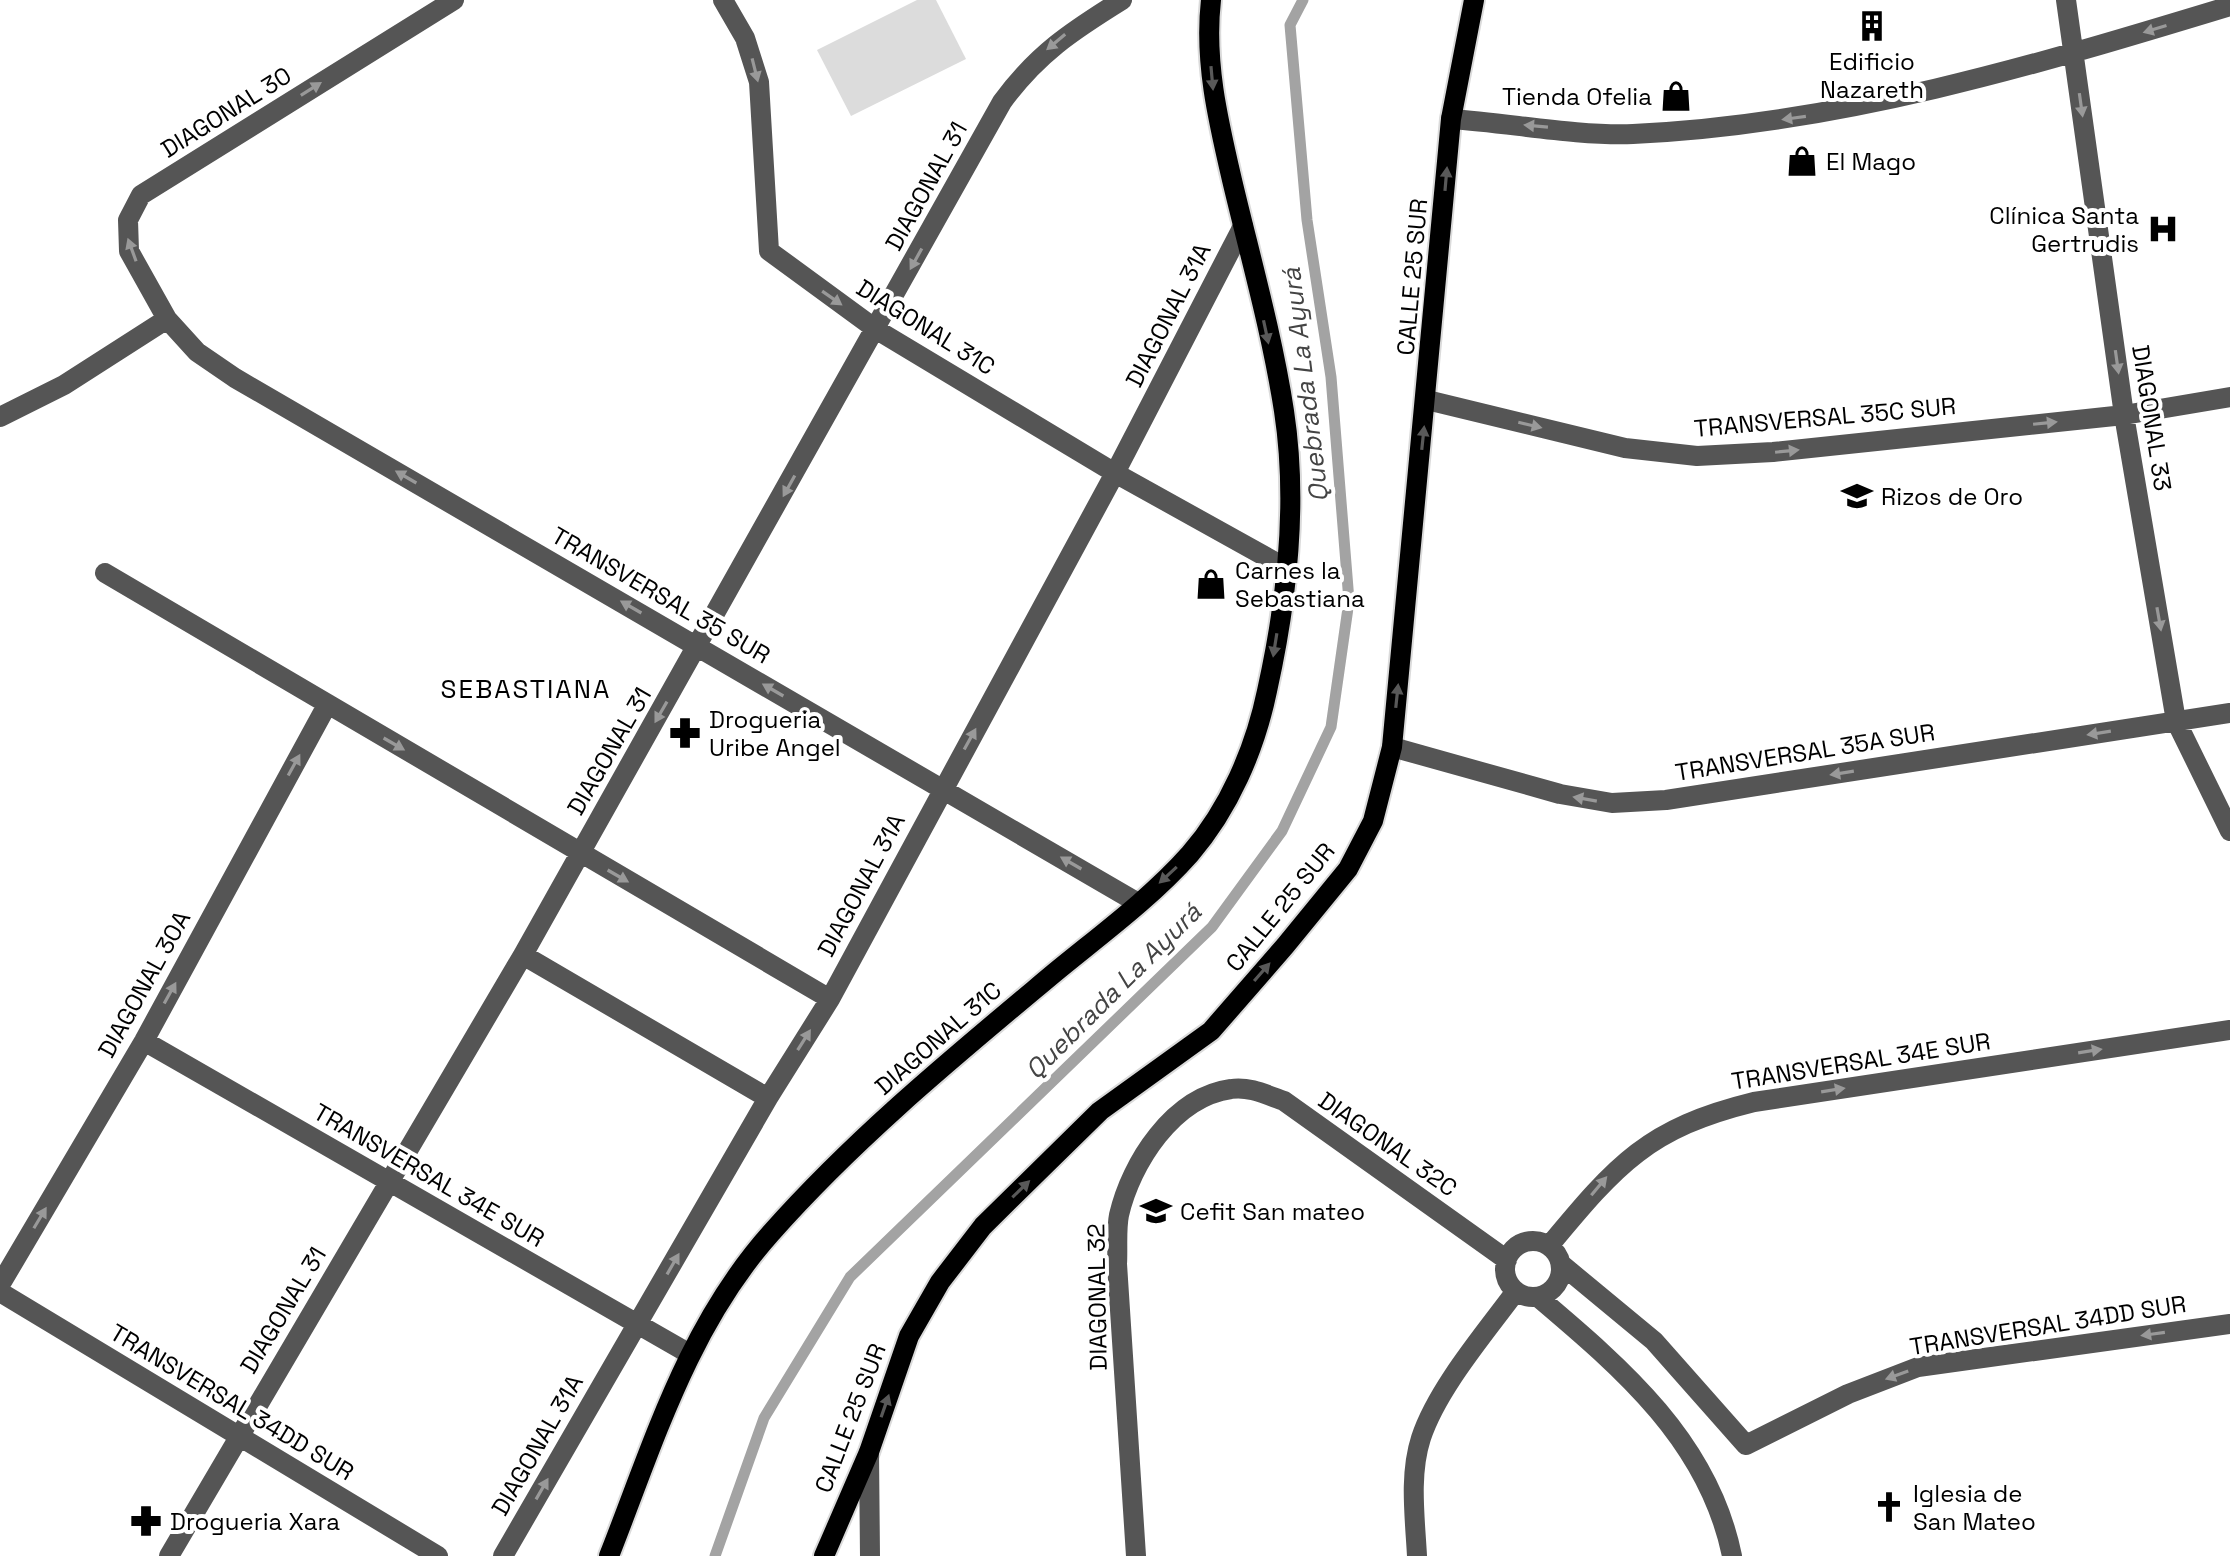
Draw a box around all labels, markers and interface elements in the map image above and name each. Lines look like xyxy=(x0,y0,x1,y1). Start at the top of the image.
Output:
building icon: Edificio Nazareth xyxy=(1855,9,1889,43)
one-way arrow xyxy=(2143,23,2167,36)
one-way arrow xyxy=(1046,34,1067,51)
place label: Edificio Nazareth xyxy=(1820,46,1924,105)
one-way arrow xyxy=(750,58,762,83)
street label: DIAGONAL 30 xyxy=(155,60,297,164)
one-way arrow xyxy=(1206,66,1219,91)
shop icon: Tienda Ofelia xyxy=(1659,79,1693,113)
place label: Tienda Ofelia xyxy=(1502,81,1652,112)
one-way arrow xyxy=(300,83,322,97)
one-way arrow xyxy=(2075,93,2088,118)
one-way arrow xyxy=(1782,112,1807,125)
street label: DIAGONAL 31 xyxy=(878,116,974,256)
one-way arrow xyxy=(1523,119,1548,132)
shop icon: El Mago xyxy=(1785,144,1819,178)
place label: El Mago xyxy=(1826,146,1916,177)
one-way arrow xyxy=(1440,166,1453,191)
street label: CALLE 25 SUR xyxy=(1390,197,1434,357)
place label: Clínica Santa Gertrudis xyxy=(1989,200,2139,259)
hospital icon: Clínica Santa Gertrudis xyxy=(2146,212,2180,246)
one-way arrow xyxy=(125,238,137,262)
street label: DIAGONAL 31A xyxy=(1118,238,1218,392)
one-way arrow xyxy=(909,248,923,270)
water label: Quebrada La Ayurá xyxy=(1274,265,1336,504)
street label: DIAGONAL 31C xyxy=(851,272,1001,382)
one-way arrow xyxy=(821,290,842,305)
one-way arrow xyxy=(1260,319,1273,344)
street label: DIAGONAL 33 xyxy=(2125,343,2179,493)
one-way arrow xyxy=(2111,350,2124,375)
street label: TRANSVERSAL 35C SUR xyxy=(1693,390,1957,444)
one-way arrow xyxy=(2033,417,2058,430)
one-way arrow xyxy=(1518,419,1543,432)
one-way arrow xyxy=(1417,425,1430,450)
one-way arrow xyxy=(1775,444,1800,457)
one-way arrow xyxy=(395,470,417,484)
one-way arrow xyxy=(782,475,796,497)
school or university icon: Rizos de Oro xyxy=(1840,479,1874,513)
place label: Rizos de Oro xyxy=(1881,481,2023,512)
street label: TRANSVERSAL 35 SUR xyxy=(546,520,776,670)
place label: Carnes la Sebastiana xyxy=(1235,555,1365,614)
shop icon: Carnes la Sebastiana xyxy=(1194,567,1228,601)
one-way arrow xyxy=(620,600,642,614)
one-way arrow xyxy=(2153,607,2166,632)
one-way arrow xyxy=(1268,632,1281,657)
district label: SEBASTIANA xyxy=(441,672,611,706)
street label: DIAGONAL 31 xyxy=(560,682,658,820)
one-way arrow xyxy=(762,683,784,697)
one-way arrow xyxy=(1390,683,1403,708)
one-way arrow xyxy=(654,701,668,723)
place label: Drogueria Uribe Angel xyxy=(709,704,841,763)
pharmacy icon: Drogueria Uribe Angel xyxy=(668,716,702,750)
street label: TRANSVERSAL 35A SUR xyxy=(1673,716,1937,788)
one-way arrow xyxy=(964,727,977,750)
one-way arrow xyxy=(2087,727,2112,739)
one-way arrow xyxy=(383,737,405,751)
one-way arrow xyxy=(288,753,301,776)
one-way arrow xyxy=(1830,767,1855,779)
one-way arrow xyxy=(1572,792,1597,804)
street label: DIAGONAL 31A xyxy=(810,808,912,962)
street label: CALLE 25 SUR xyxy=(1219,836,1341,978)
one-way arrow xyxy=(1059,856,1082,870)
one-way arrow xyxy=(1158,865,1177,883)
one-way arrow xyxy=(607,869,629,883)
water label: Quebrada La Ayurá xyxy=(1018,895,1209,1086)
street label: DIAGONAL 30A xyxy=(91,905,197,1063)
one-way arrow xyxy=(1253,963,1270,983)
street label: DIAGONAL 31C xyxy=(868,975,1008,1101)
one-way arrow xyxy=(163,982,177,1004)
street label: TRANSVERSAL 34E SUR xyxy=(1729,1025,1993,1097)
one-way arrow xyxy=(797,1029,812,1050)
one-way arrow xyxy=(2078,1044,2103,1057)
one-way arrow xyxy=(1821,1083,1846,1096)
street label: DIAGONAL 32C xyxy=(1312,1085,1464,1203)
street label: TRANSVERSAL 34E SUR xyxy=(308,1096,550,1254)
one-way arrow xyxy=(1590,1176,1607,1196)
one-way arrow xyxy=(1011,1180,1030,1199)
school or university icon: Cefit San mateo xyxy=(1139,1194,1173,1228)
place label: Cefit San mateo xyxy=(1180,1196,1365,1227)
one-way arrow xyxy=(33,1207,47,1229)
street label: DIAGONAL 32 xyxy=(1080,1223,1114,1371)
street label: DIAGONAL 31 xyxy=(233,1241,333,1379)
one-way arrow xyxy=(666,1253,680,1275)
street label: TRANSVERSAL 34DD SUR xyxy=(1908,1288,2188,1362)
street label: TRANSVERSAL 34DD SUR xyxy=(104,1317,360,1487)
one-way arrow xyxy=(2140,1328,2165,1341)
street label: CALLE 25 SUR xyxy=(807,1339,893,1497)
street label: DIAGONAL 31A xyxy=(484,1369,590,1521)
one-way arrow xyxy=(1884,1370,1908,1382)
one-way arrow xyxy=(879,1394,892,1418)
one-way arrow xyxy=(535,1478,549,1500)
place label: Iglesia de San Mateo xyxy=(1913,1478,2036,1537)
church icon: Iglesia de San Mateo xyxy=(1872,1490,1906,1524)
pharmacy icon: Drogueria Xara xyxy=(129,1504,163,1538)
place label: Drogueria Xara xyxy=(170,1506,340,1537)

